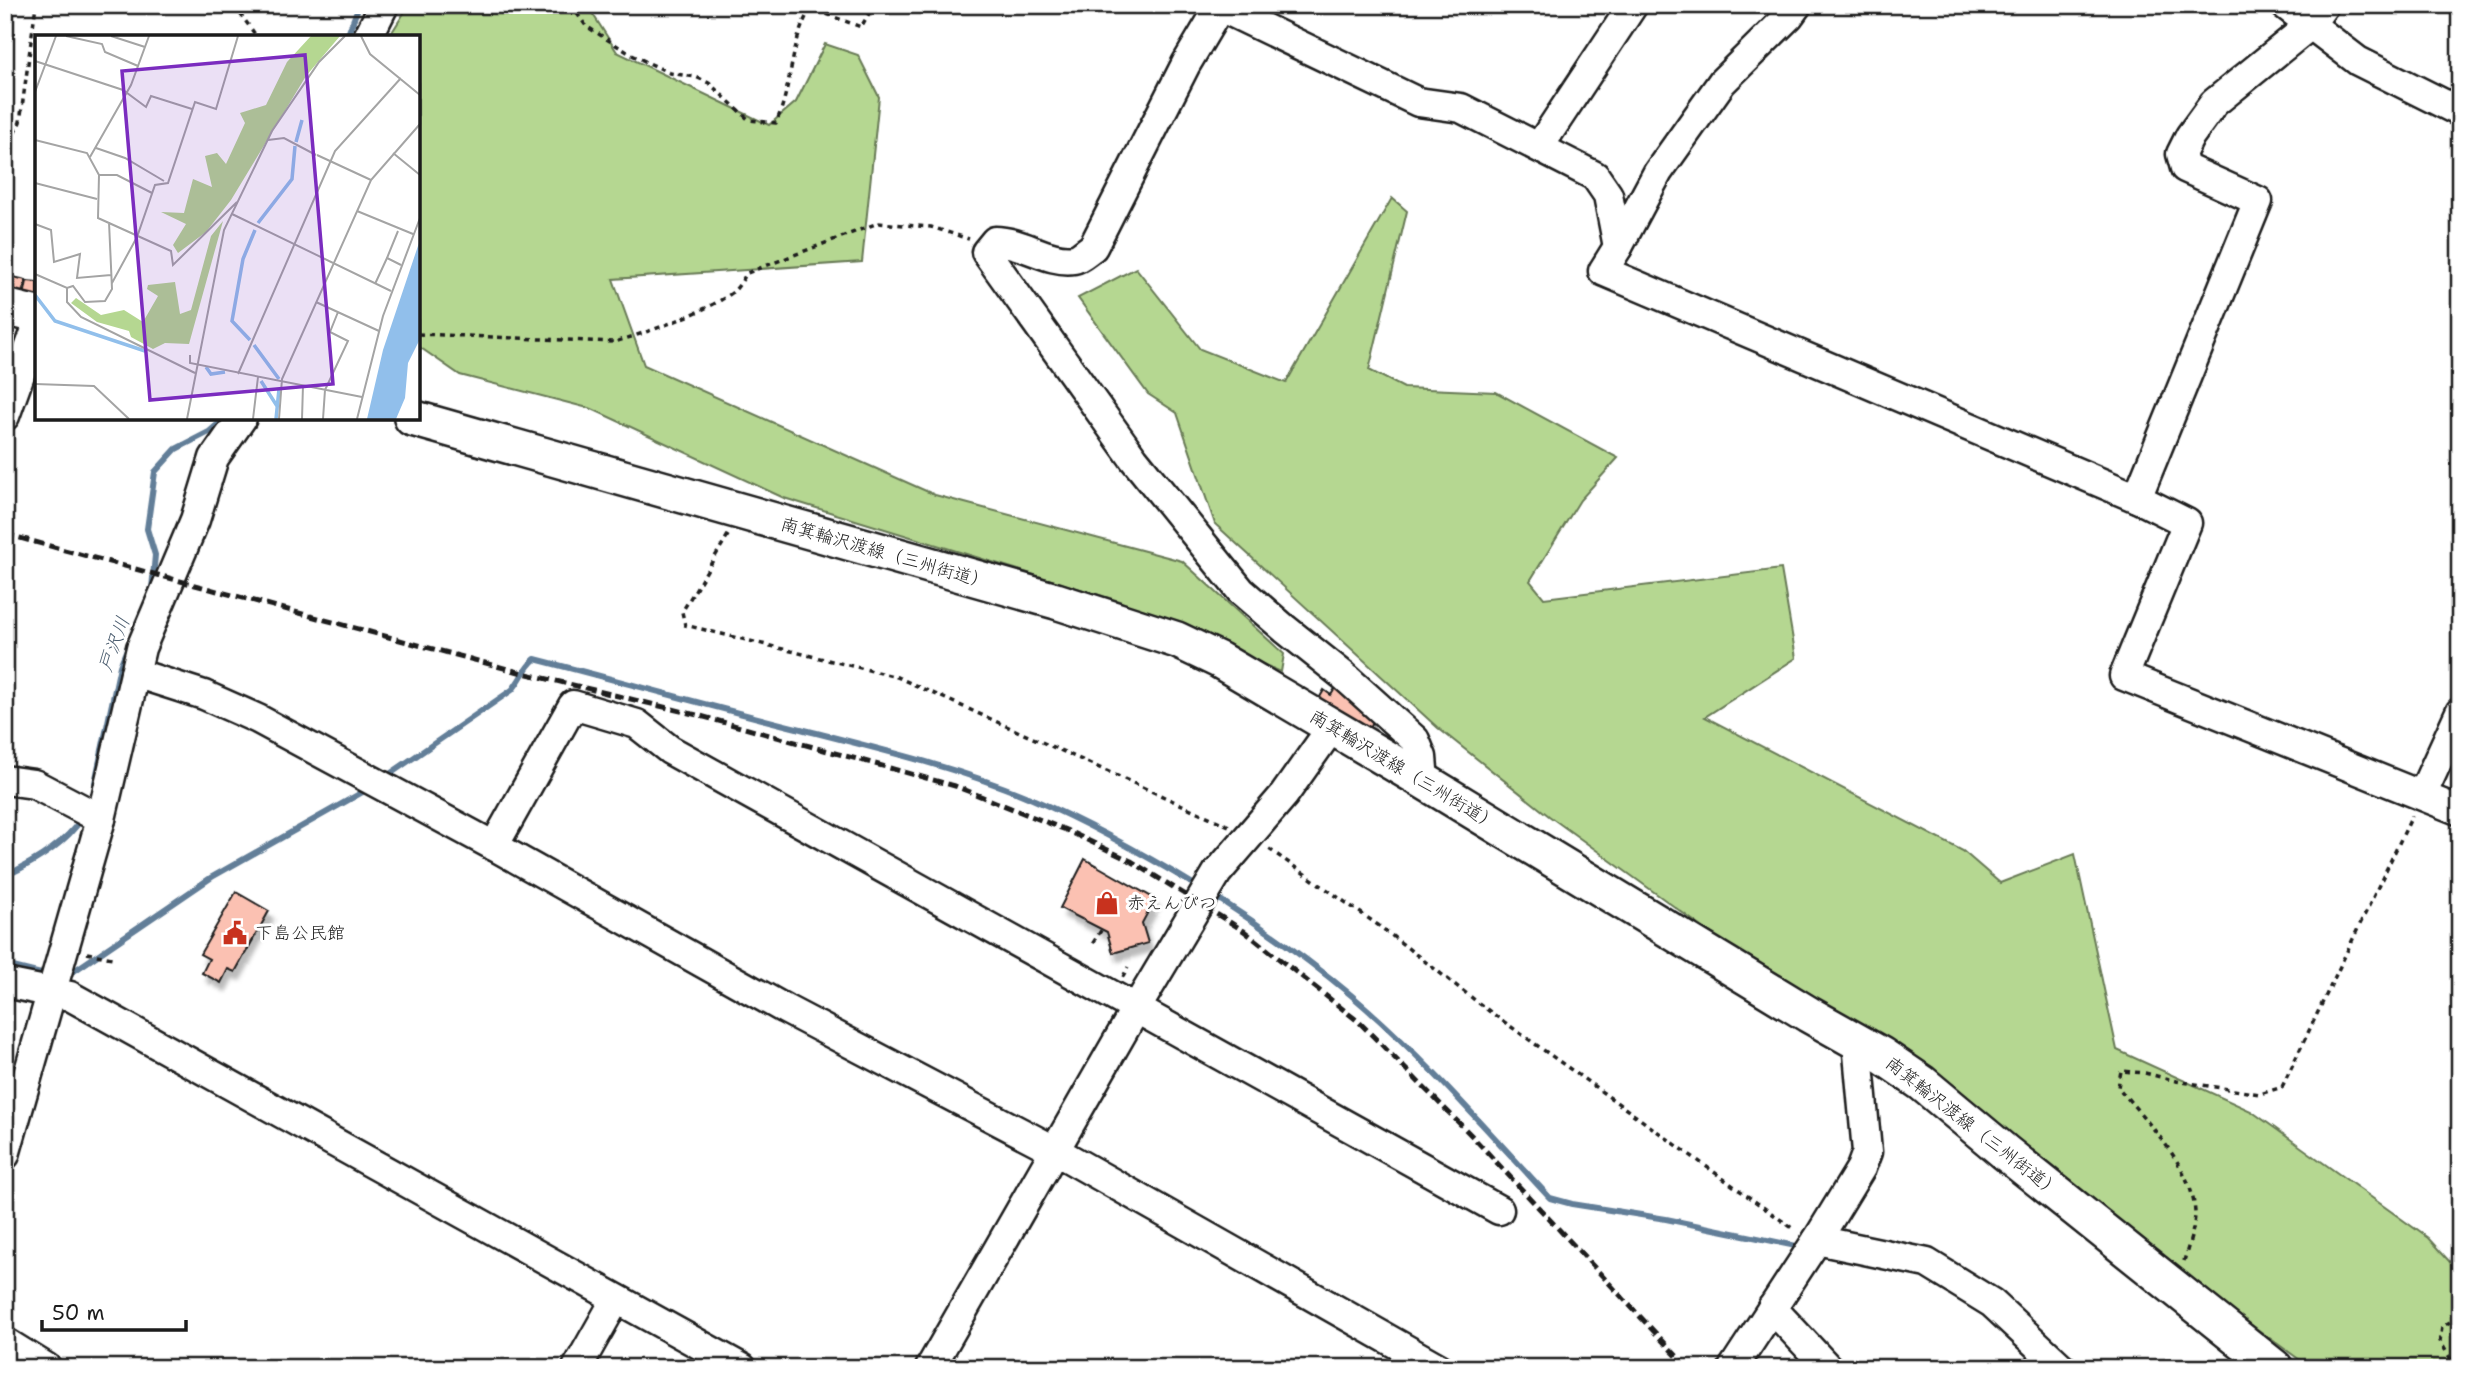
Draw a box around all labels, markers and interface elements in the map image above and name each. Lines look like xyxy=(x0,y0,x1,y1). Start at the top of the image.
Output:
inset map xyxy=(35,35,420,420)
street label: 南箕輪沢渡線（三州街道） xyxy=(778,512,992,594)
water label: 戸沢川 xyxy=(93,613,135,675)
street label: 南箕輪沢渡線（三州街道） xyxy=(1305,704,1503,836)
shop icon: 赤えんぴつ xyxy=(1093,889,1121,917)
place label: 赤えんぴつ xyxy=(1127,891,1217,915)
public building icon: 下島公民館 xyxy=(221,919,249,947)
place label: 下島公民館 xyxy=(255,921,345,945)
street label: 南箕輪沢渡線（三州街道） xyxy=(1881,1051,2065,1203)
scale bar xyxy=(42,1289,186,1333)
text: 50 m xyxy=(52,1299,105,1327)

